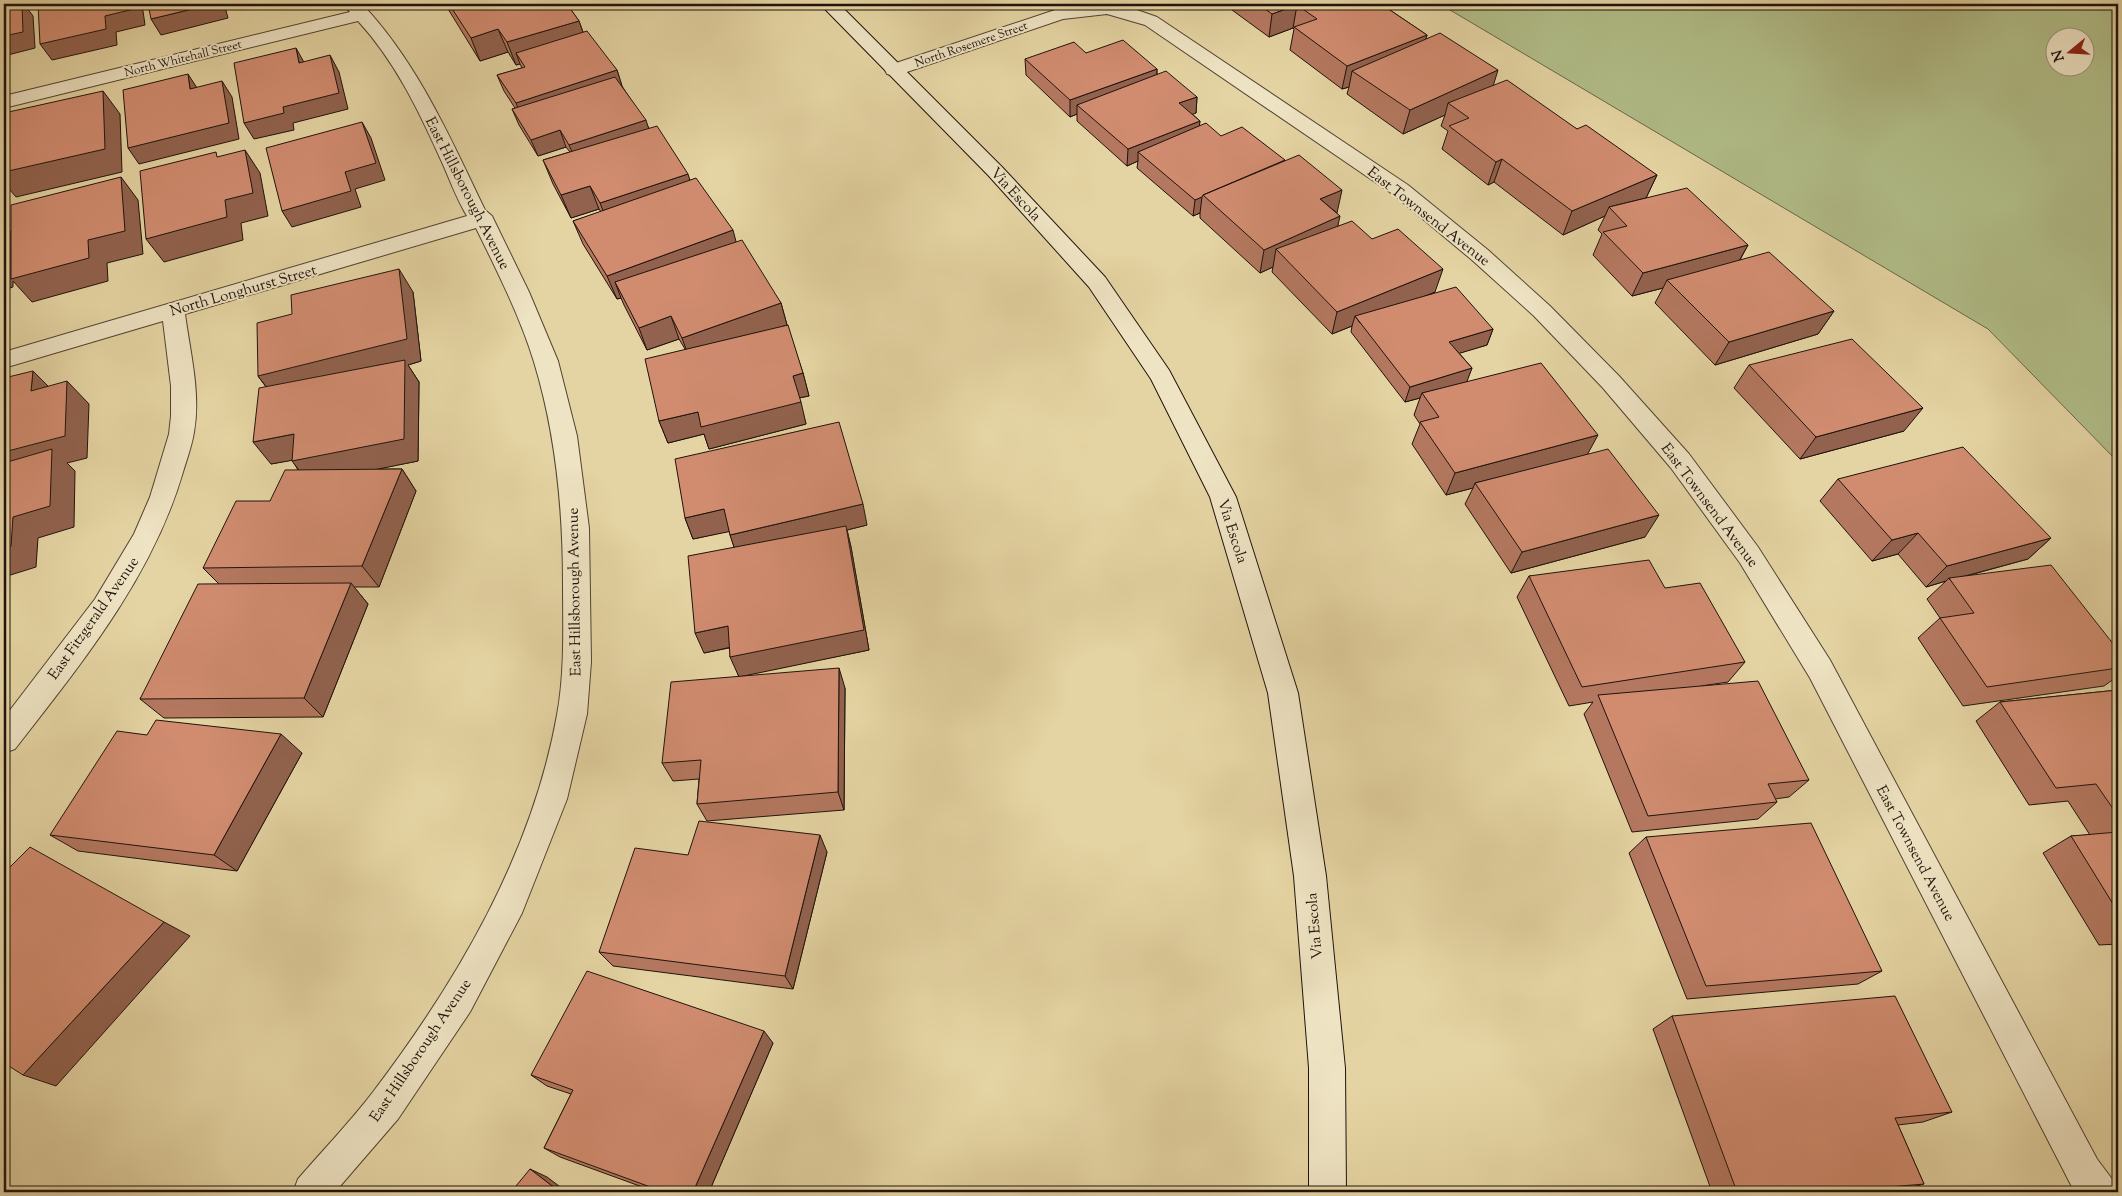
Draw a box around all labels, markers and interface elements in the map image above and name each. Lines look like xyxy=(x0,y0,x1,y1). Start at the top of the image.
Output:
street label: North Rosemere Street xyxy=(912,17,1030,73)
north arrow xyxy=(2044,28,2094,78)
street label: North Whitehall Street xyxy=(123,36,244,82)
text: N xyxy=(2048,47,2071,64)
street label: East Hillsborough Avenue xyxy=(419,114,514,274)
street label: East Townsend Avenue xyxy=(1362,163,1494,272)
street label: Via Escola xyxy=(985,164,1045,227)
street label: North Longhurst Street xyxy=(168,260,319,322)
street label: East Townsend Avenue xyxy=(1655,439,1763,572)
street label: Via Escola xyxy=(1211,497,1252,566)
street label: East Hillsborough Avenue xyxy=(564,507,587,677)
street label: East Fitzgerald Avenue xyxy=(44,553,145,685)
street label: East Townsend Avenue xyxy=(1870,782,1959,925)
street label: Via Escola xyxy=(1302,892,1329,960)
street label: East Hillsborough Avenue xyxy=(365,975,477,1127)

